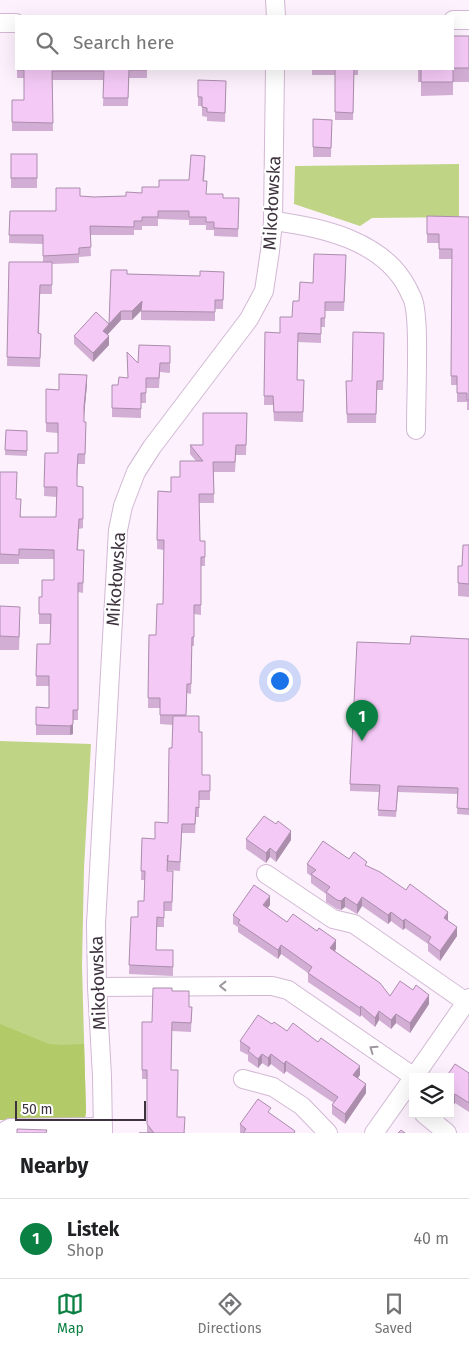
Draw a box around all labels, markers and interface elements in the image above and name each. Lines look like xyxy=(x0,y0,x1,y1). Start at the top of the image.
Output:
search box xyxy=(15,15,454,70)
icon: search xyxy=(33,29,61,57)
text: Search here xyxy=(73,31,174,54)
street label: Mikołowska xyxy=(259,155,285,251)
street label: Mikołowska xyxy=(102,531,130,627)
your location xyxy=(267,668,293,694)
pin: 1 xyxy=(346,700,378,741)
street label: Mikołowska xyxy=(85,935,111,1031)
one-way arrow xyxy=(219,981,226,991)
one-way arrow xyxy=(370,1046,379,1055)
map controls xyxy=(409,1073,454,1118)
button: layers xyxy=(409,1073,454,1118)
scale bar xyxy=(15,1098,146,1121)
text: 50 m xyxy=(22,1101,53,1118)
text: Nearby xyxy=(20,1153,88,1179)
text: Listek xyxy=(67,1218,119,1241)
text: 1 xyxy=(32,1229,40,1248)
text: 40 m xyxy=(414,1229,449,1248)
text: Shop xyxy=(67,1241,104,1260)
tab: Map xyxy=(56,1290,84,1337)
tab: Directions xyxy=(197,1290,262,1337)
tab: Saved xyxy=(375,1290,413,1337)

